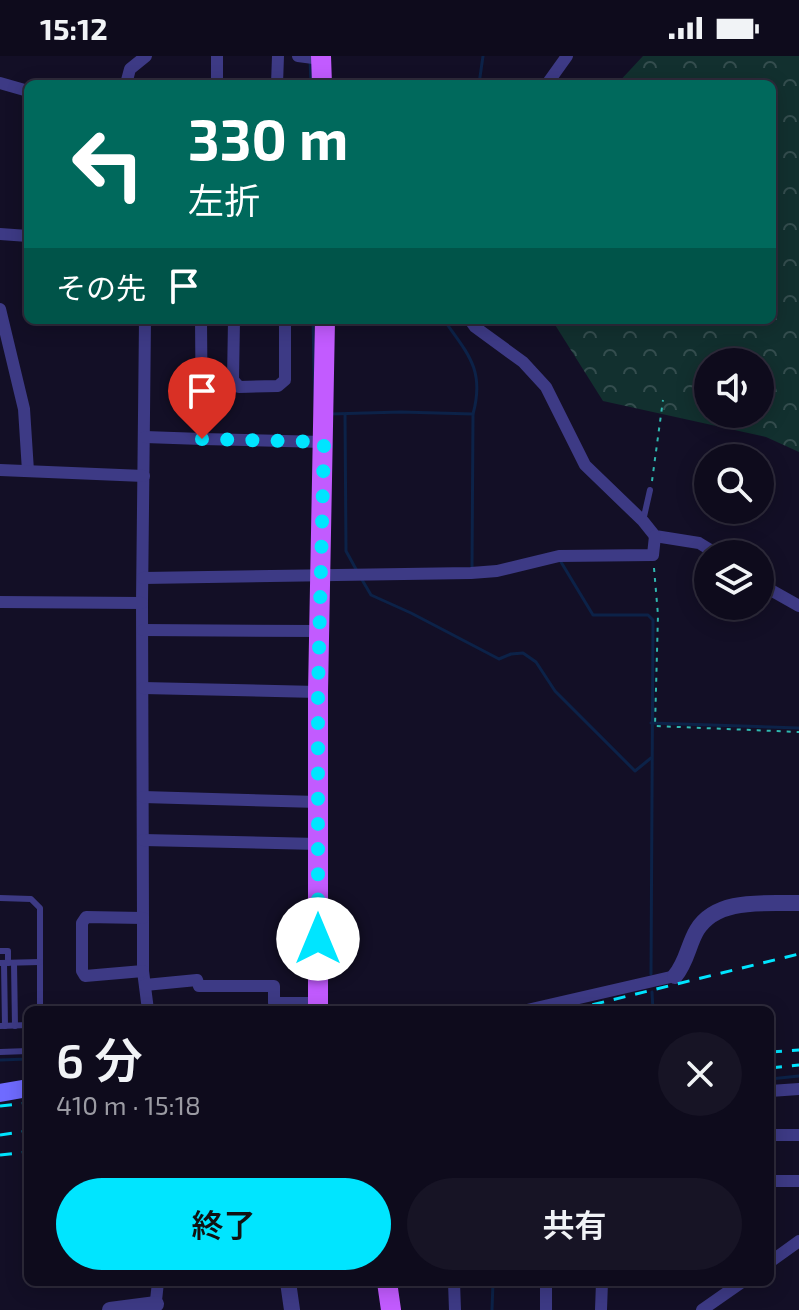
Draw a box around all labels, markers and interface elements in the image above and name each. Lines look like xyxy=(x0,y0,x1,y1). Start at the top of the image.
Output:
text: 15:12 xyxy=(40,10,108,46)
text: 330 m xyxy=(188,104,348,171)
icon: left xyxy=(56,112,160,216)
text: 左折 xyxy=(188,178,260,221)
icon: arrive xyxy=(162,264,206,308)
text: その先 xyxy=(56,269,146,305)
map controls xyxy=(694,348,774,620)
button: sound xyxy=(694,348,774,428)
pin xyxy=(168,357,236,439)
icon: arrive xyxy=(180,369,224,413)
button: search xyxy=(694,444,774,524)
button: layers xyxy=(694,540,774,620)
position arrow xyxy=(276,897,360,981)
text: 6 分 xyxy=(56,1030,142,1088)
button: close xyxy=(658,1032,742,1116)
text: 410 m · 15:18 xyxy=(56,1089,201,1120)
button: 終了 xyxy=(56,1178,391,1270)
button: 共有 xyxy=(407,1178,742,1270)

